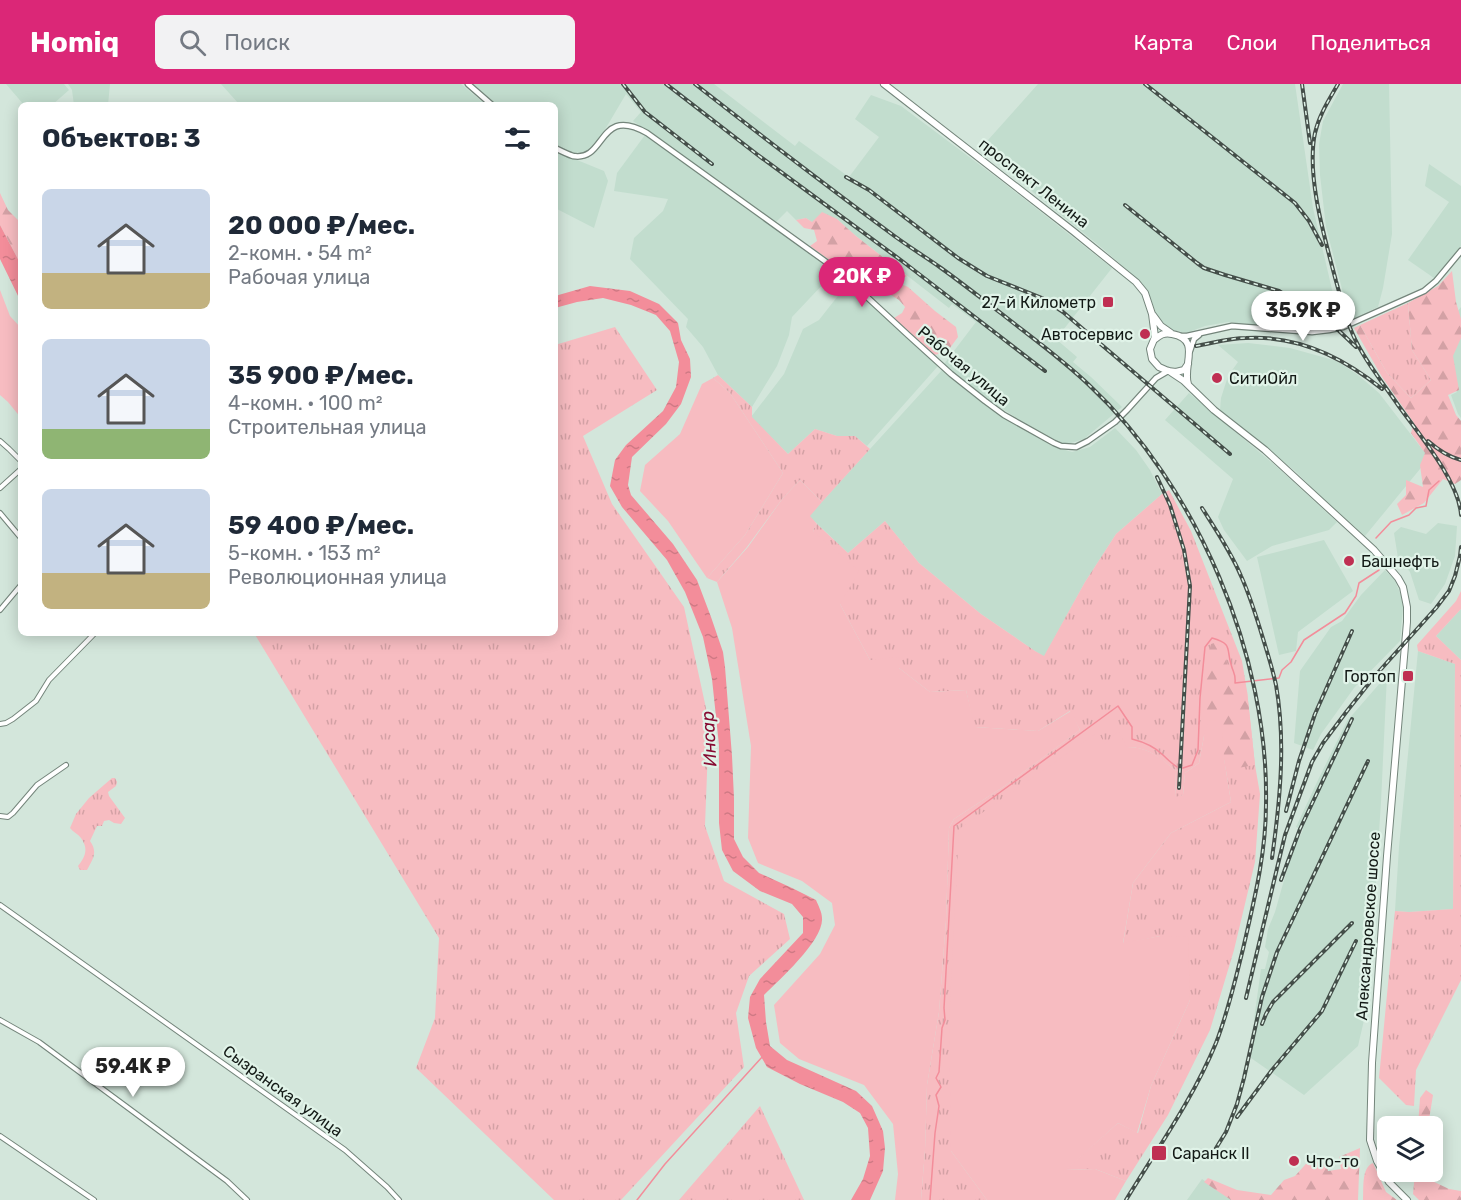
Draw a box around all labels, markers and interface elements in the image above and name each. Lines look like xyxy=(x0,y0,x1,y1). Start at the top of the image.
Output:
search box xyxy=(155,15,575,69)
text: Homiq xyxy=(30,26,119,59)
icon: search xyxy=(176,26,209,59)
text: Поиск xyxy=(224,29,290,56)
text: Карта xyxy=(1133,30,1193,55)
text: Слои xyxy=(1226,30,1277,55)
text: Поделиться xyxy=(1310,30,1431,55)
icon: filters xyxy=(501,122,534,155)
text: Объектов: 3 xyxy=(42,123,201,154)
street label: проспект Ленина xyxy=(975,134,1093,232)
text: 20 000 ₽/мес. xyxy=(228,210,415,241)
icon: home xyxy=(90,213,162,285)
text: 2-комн. · 54 m² xyxy=(228,241,372,265)
pin: 20K ₽ xyxy=(820,257,904,308)
text: 20K ₽ xyxy=(833,264,891,288)
text: Рабочая улица xyxy=(228,265,370,289)
pin: 35.9K ₽ xyxy=(1248,291,1358,342)
place label: 27-й Километр xyxy=(982,293,1096,312)
marker: 27-й Километр xyxy=(1101,295,1115,309)
text: 35.9K ₽ xyxy=(1265,298,1341,322)
street label: Рабочая улица xyxy=(914,322,1014,410)
place label: Автосервис xyxy=(1041,325,1133,344)
marker: Автосервис xyxy=(1138,327,1152,341)
text: 35 900 ₽/мес. xyxy=(228,360,414,391)
icon: home xyxy=(90,363,162,435)
place label: СитиОйл xyxy=(1229,369,1297,388)
marker: СитиОйл xyxy=(1210,371,1224,385)
text: 4-комн. · 100 m² xyxy=(228,391,383,415)
text: Строительная улица xyxy=(228,415,427,439)
text: 59 400 ₽/мес. xyxy=(228,510,414,541)
icon: home xyxy=(90,513,162,585)
text: 5-комн. · 153 m² xyxy=(228,541,381,565)
place label: Башнефть xyxy=(1361,552,1439,571)
marker: Башнефть xyxy=(1342,554,1356,568)
text: Революционная улица xyxy=(228,565,447,589)
place label: Гортоп xyxy=(1344,667,1396,686)
marker: Гортоп xyxy=(1401,669,1415,683)
water label: Инсар xyxy=(697,710,721,767)
street label: Александровское шоссе xyxy=(1352,831,1384,1021)
street label: Сызранская улица xyxy=(219,1041,347,1141)
pin: 59.4K ₽ xyxy=(78,1047,188,1098)
text: 59.4K ₽ xyxy=(95,1054,171,1078)
map controls xyxy=(1377,1116,1443,1182)
button: layers xyxy=(1377,1116,1443,1182)
marker: Саранск II xyxy=(1150,1144,1168,1162)
place label: Саранск II xyxy=(1172,1144,1250,1163)
place label: Что-то xyxy=(1306,1152,1359,1171)
marker: Что-то xyxy=(1287,1154,1301,1168)

